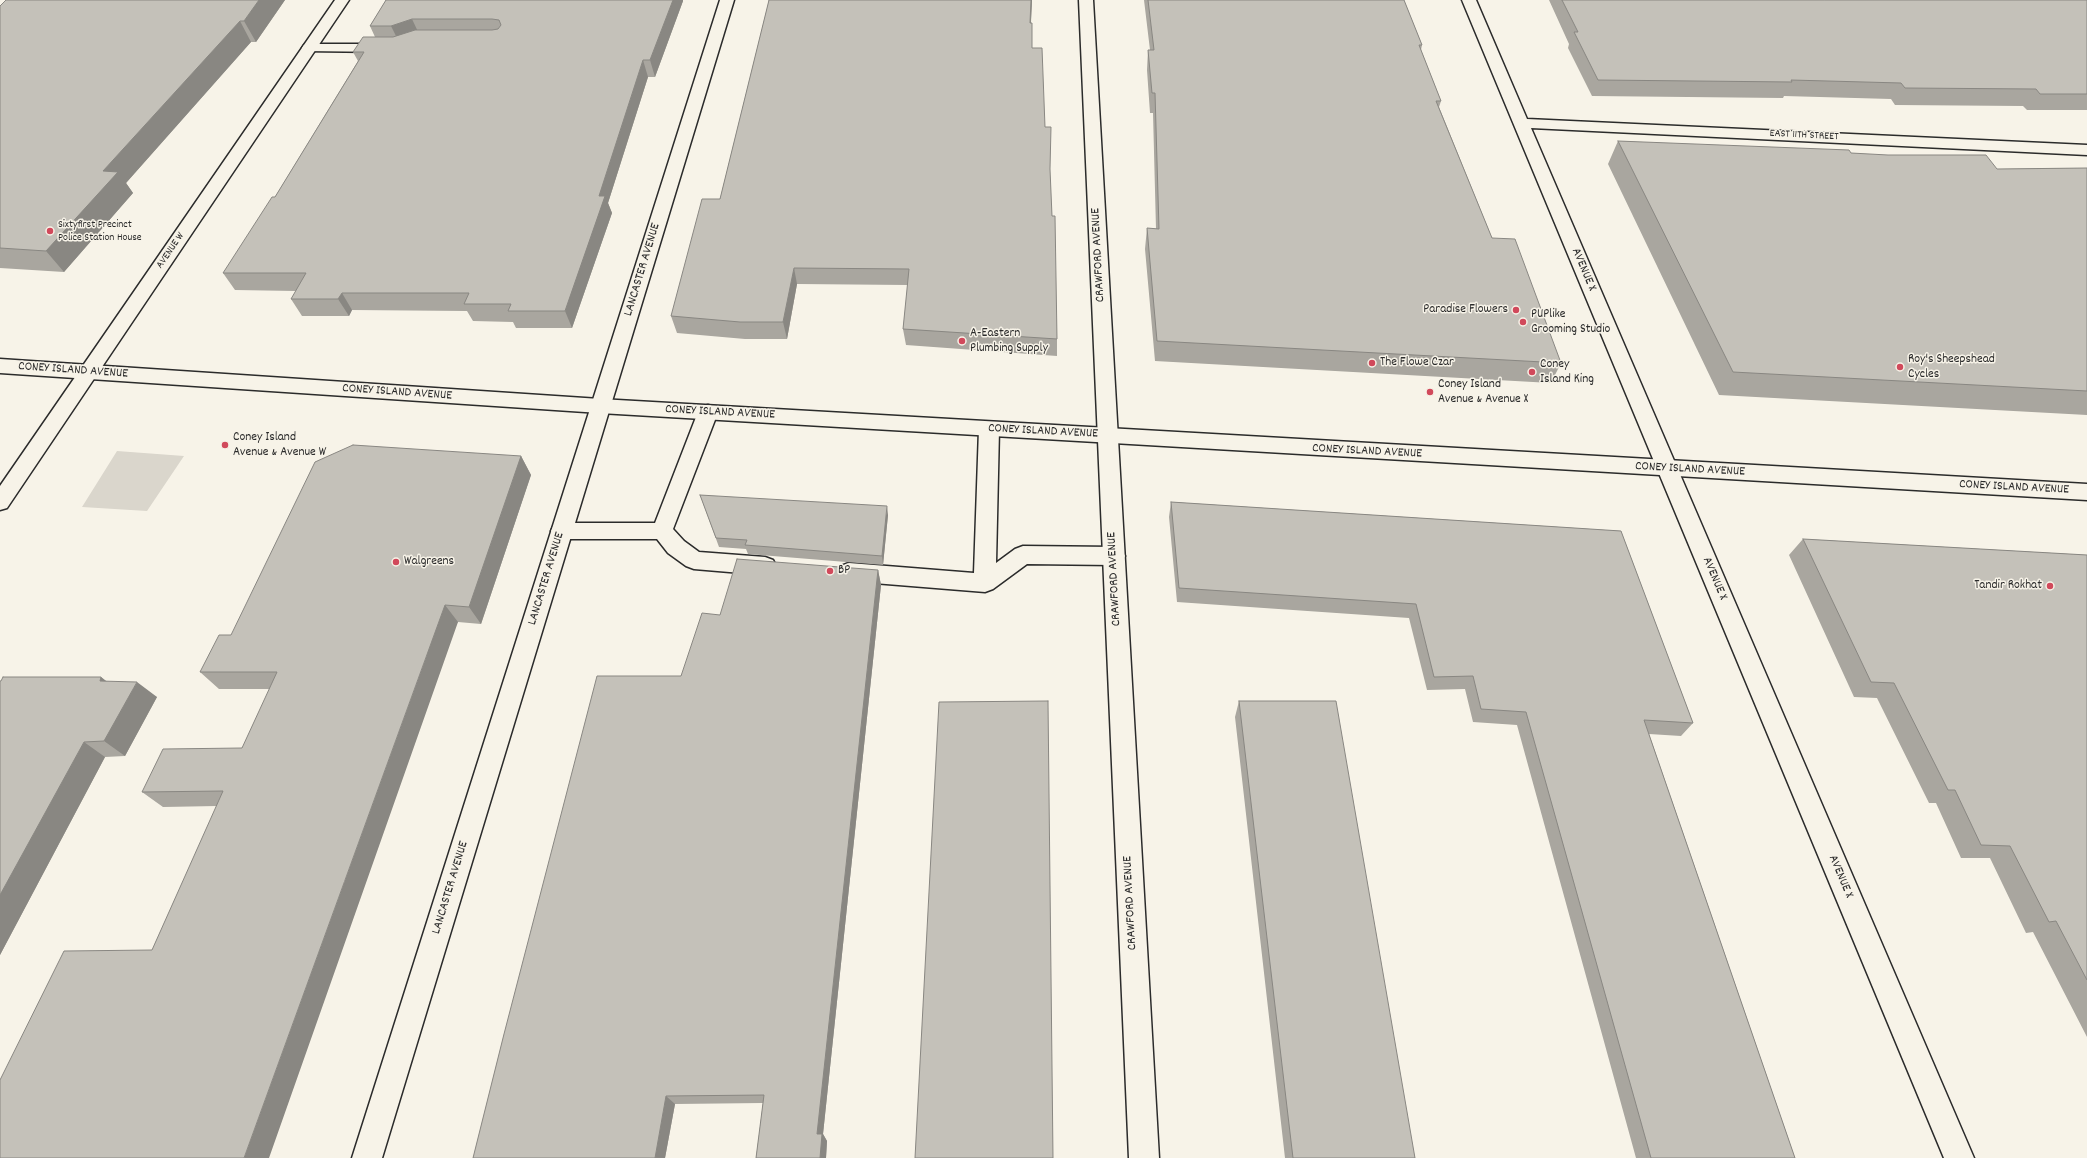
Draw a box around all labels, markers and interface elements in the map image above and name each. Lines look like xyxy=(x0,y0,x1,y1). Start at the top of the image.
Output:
street label: EAST 11TH STREET xyxy=(1769,128,1839,144)
street label: CRAWFORD AVENUE xyxy=(1089,207,1109,303)
place label: Sixtyfirst Precinct Police Station House xyxy=(58,218,142,244)
street label: LANCASTER AVENUE xyxy=(621,222,665,318)
marker: Sixtyfirst Precinct Police Station House xyxy=(45,226,55,236)
street label: AVENUE W xyxy=(154,230,188,272)
street label: AVENUE X xyxy=(1567,246,1599,294)
place label: Paradise Flowers xyxy=(1423,302,1508,318)
marker: Paradise Flowers xyxy=(1511,305,1521,315)
place label: PUPlike Grooming Studio xyxy=(1531,307,1610,338)
marker: PUPlike Grooming Studio xyxy=(1518,317,1528,327)
place label: A-Eastern Plumbing Supply xyxy=(970,326,1048,357)
marker: A-Eastern Plumbing Supply xyxy=(957,336,967,346)
place label: Roy's Sheepshead Cycles xyxy=(1908,352,1995,383)
place label: The Flowe Czar xyxy=(1380,355,1454,371)
place label: Coney Island King xyxy=(1540,357,1594,388)
marker: The Flowe Czar xyxy=(1367,358,1377,368)
street label: CONEY ISLAND AVENUE xyxy=(18,359,128,383)
marker: Roy's Sheepshead Cycles xyxy=(1895,362,1905,372)
marker: Coney Island King xyxy=(1527,367,1537,377)
place label: Coney Island Avenue & Avenue X xyxy=(1438,377,1528,408)
street label: CONEY ISLAND AVENUE xyxy=(342,381,452,405)
marker: Coney Island Avenue & Avenue X xyxy=(1425,387,1435,397)
street label: CONEY ISLAND AVENUE xyxy=(665,402,775,424)
street label: CONEY ISLAND AVENUE xyxy=(988,421,1098,443)
place label: Coney Island Avenue & Avenue W xyxy=(233,430,326,461)
marker: Coney Island Avenue & Avenue W xyxy=(220,440,230,450)
street label: CONEY ISLAND AVENUE xyxy=(1312,441,1422,463)
street label: CONEY ISLAND AVENUE xyxy=(1635,459,1745,481)
street label: CONEY ISLAND AVENUE xyxy=(1959,477,2069,499)
street label: LANCASTER AVENUE xyxy=(525,531,569,627)
street label: CRAWFORD AVENUE xyxy=(1105,531,1125,627)
place label: Walgreens xyxy=(404,554,454,570)
street label: AVENUE X xyxy=(1698,555,1730,603)
marker: Walgreens xyxy=(391,557,401,567)
place label: BP xyxy=(838,563,850,579)
marker: BP xyxy=(825,566,835,576)
place label: Tandir Rokhat xyxy=(1974,578,2042,594)
marker: Tandir Rokhat xyxy=(2045,581,2055,591)
street label: LANCASTER AVENUE xyxy=(429,840,473,936)
street label: AVENUE X xyxy=(1824,853,1856,901)
street label: CRAWFORD AVENUE xyxy=(1121,855,1141,951)

